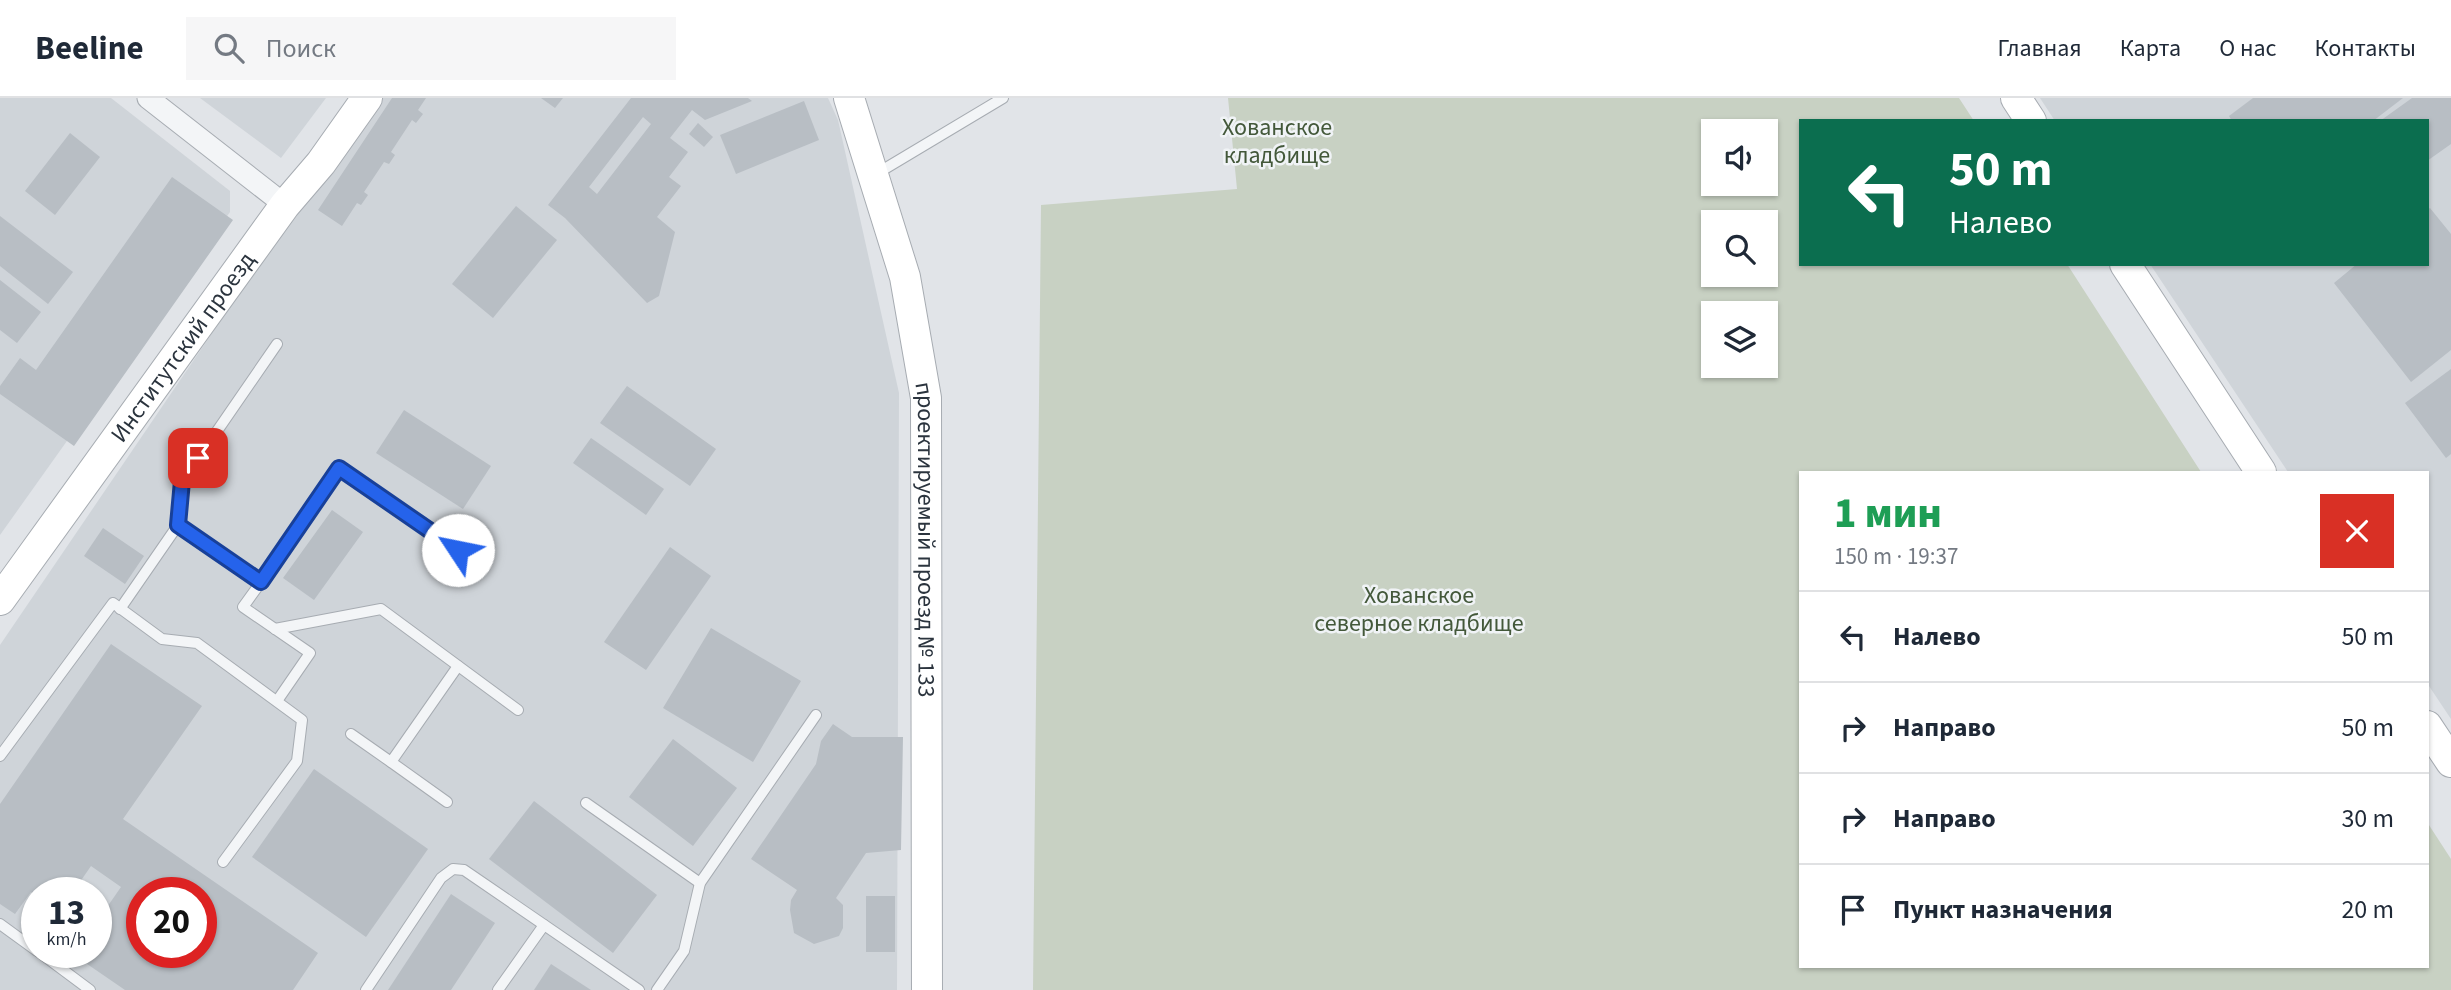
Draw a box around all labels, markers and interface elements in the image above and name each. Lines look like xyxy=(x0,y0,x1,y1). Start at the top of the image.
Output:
search box xyxy=(186,17,676,80)
text: Beeline xyxy=(35,25,144,72)
icon: search xyxy=(210,29,248,67)
text: Поиск xyxy=(266,30,336,67)
text: Главная xyxy=(1997,31,2082,66)
text: Карта xyxy=(2120,31,2181,66)
text: О нас xyxy=(2219,31,2276,66)
text: Контакты xyxy=(2314,31,2416,66)
park label: Хованское кладбище xyxy=(1222,110,1332,173)
map controls xyxy=(1701,119,1778,378)
button: sound xyxy=(1701,119,1778,196)
text: 50 m xyxy=(1949,135,2053,205)
icon: left xyxy=(1834,147,1925,238)
text: Налево xyxy=(1949,200,2052,246)
button: search xyxy=(1701,210,1778,287)
street label: Институтский проезд xyxy=(102,245,264,450)
button: layers xyxy=(1701,301,1778,378)
street label: проектируемый проезд № 133 xyxy=(905,379,944,698)
pin xyxy=(168,428,228,488)
icon: arrive xyxy=(179,439,217,477)
text: 1 мин xyxy=(1834,484,1942,544)
button: close xyxy=(2320,494,2394,568)
position arrow xyxy=(421,513,495,587)
text: 150 m · 19:37 xyxy=(1834,540,1958,573)
park label: Хованское северное кладбище xyxy=(1314,578,1524,641)
icon: left xyxy=(1834,618,1872,656)
text: Налево xyxy=(1893,618,1981,655)
text: 50 m xyxy=(2341,618,2394,655)
icon: right xyxy=(1834,709,1872,747)
text: Направо xyxy=(1893,709,1996,746)
text: 50 m xyxy=(2341,709,2394,746)
icon: right xyxy=(1834,800,1872,838)
text: Направо xyxy=(1893,800,1996,837)
text: 30 m xyxy=(2341,800,2394,837)
speed limit sign: 20 xyxy=(126,877,217,968)
text: 13 xyxy=(48,888,85,938)
icon: arrive xyxy=(1834,891,1872,929)
text: Пункт назначения xyxy=(1893,891,2113,928)
text: 20 m xyxy=(2341,891,2394,928)
text: km/h xyxy=(47,927,86,952)

